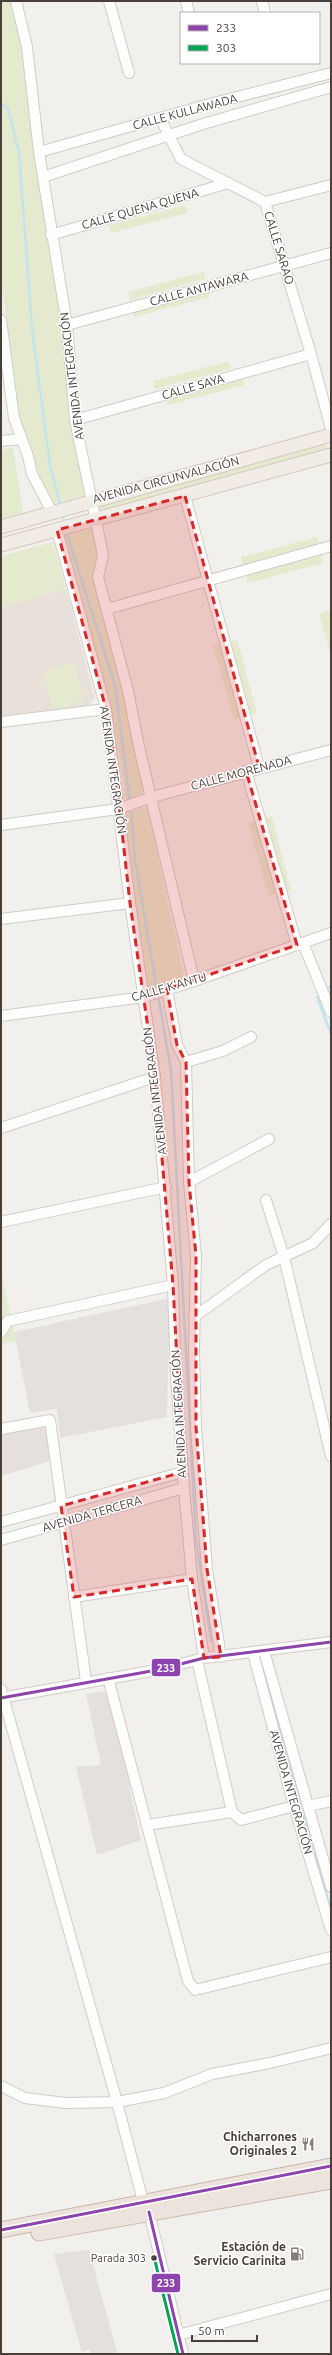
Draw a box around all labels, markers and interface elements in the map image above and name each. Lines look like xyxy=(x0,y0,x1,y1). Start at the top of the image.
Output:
legend xyxy=(180,12,320,64)
text: 233 xyxy=(216,21,236,34)
text: 303 xyxy=(216,41,236,54)
street label: CALLE KULLAWADA xyxy=(131,91,239,132)
street label: CALLE QUENA QUENA xyxy=(80,186,200,231)
street label: CALLE SARAO xyxy=(262,210,297,286)
street label: CALLE ANTAWARA xyxy=(148,269,250,308)
street label: AVENIDA INTEGRACIÓN xyxy=(57,311,86,441)
street label: CALLE SAYA xyxy=(160,371,226,402)
street label: AVENIDA CIRCUNVALACIÓN xyxy=(91,454,241,505)
street label: AVENIDA INTEGRACIÓN xyxy=(98,705,129,835)
street label: CALLE MORENADA xyxy=(189,753,293,792)
street label: CALLE K'ANTU xyxy=(130,970,208,1003)
street label: AVENIDA INTEGRACIÓN xyxy=(140,1026,169,1156)
street label: AVENIDA INTEGRACIÓN xyxy=(169,1349,188,1479)
street label: AVENIDA TERCERA xyxy=(41,1493,143,1534)
line badge: 233 xyxy=(151,1658,181,1677)
text: 233 xyxy=(157,1662,175,1674)
street label: AVENIDA INTEGRACIÓN xyxy=(267,1728,315,1856)
place label: Chicharrones Originales 2 xyxy=(223,2130,297,2157)
restaurant icon: Chicharrones Originales 2 xyxy=(300,2136,316,2152)
place label: Estación de Servicio Carinita xyxy=(194,2240,286,2267)
fuel station icon: Estación de Servicio Carinita xyxy=(289,2246,305,2262)
place label: Parada 303 xyxy=(91,2252,146,2264)
marker: Parada 303 xyxy=(149,2253,159,2263)
line badge: 233 xyxy=(151,2273,181,2293)
text: 233 xyxy=(157,2277,175,2289)
scale bar xyxy=(192,2317,257,2343)
text: 50 m xyxy=(198,2324,225,2337)

